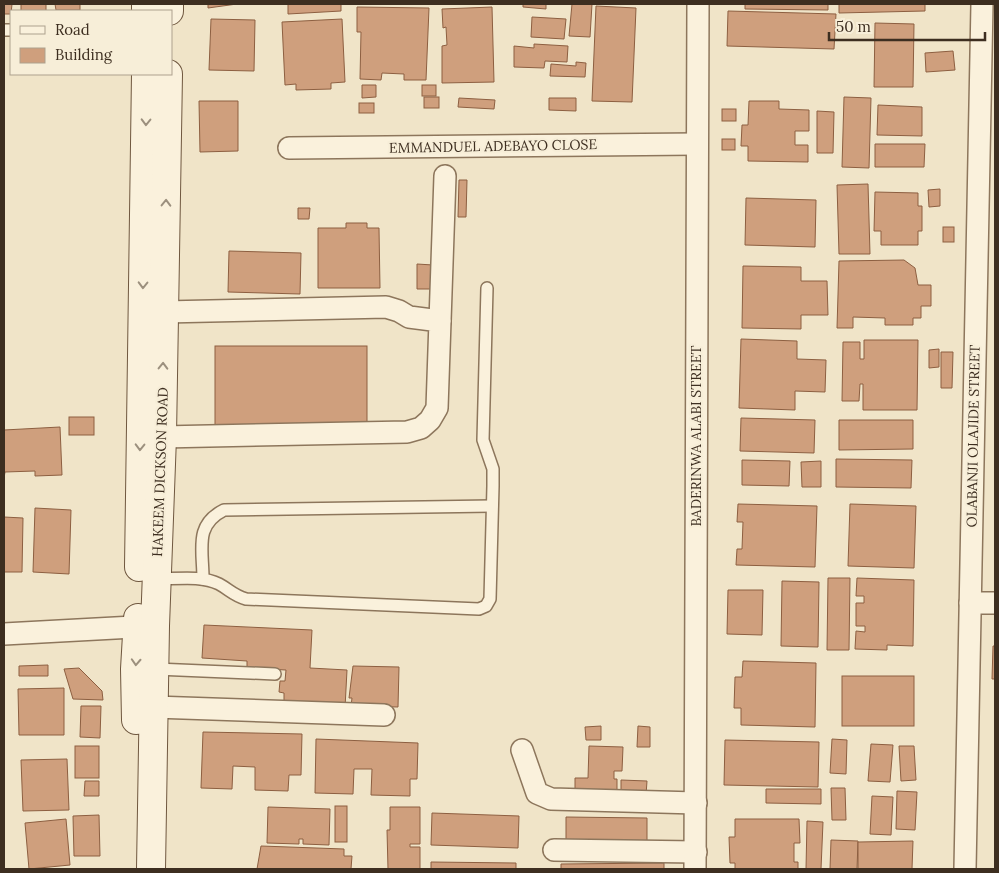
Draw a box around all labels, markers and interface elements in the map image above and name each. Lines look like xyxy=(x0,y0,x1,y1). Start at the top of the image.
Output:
legend xyxy=(10,10,172,75)
scale bar xyxy=(829,10,985,42)
text: 50 m xyxy=(836,17,871,36)
text: Road xyxy=(55,20,90,39)
text: Building xyxy=(55,45,113,64)
one-way arrow xyxy=(140,119,151,127)
street label: EMMANDUEL ADEBAYO CLOSE xyxy=(389,135,598,157)
one-way arrow xyxy=(161,199,171,207)
one-way arrow xyxy=(138,282,148,289)
street label: OLABANJI OLAJIDE STREET xyxy=(962,344,984,528)
street label: BADERINWA ALABI STREET xyxy=(687,346,705,526)
one-way arrow xyxy=(158,361,168,369)
street label: HAKEEM DICKSON ROAD xyxy=(148,387,172,557)
one-way arrow xyxy=(135,444,146,452)
one-way arrow xyxy=(130,659,141,667)

